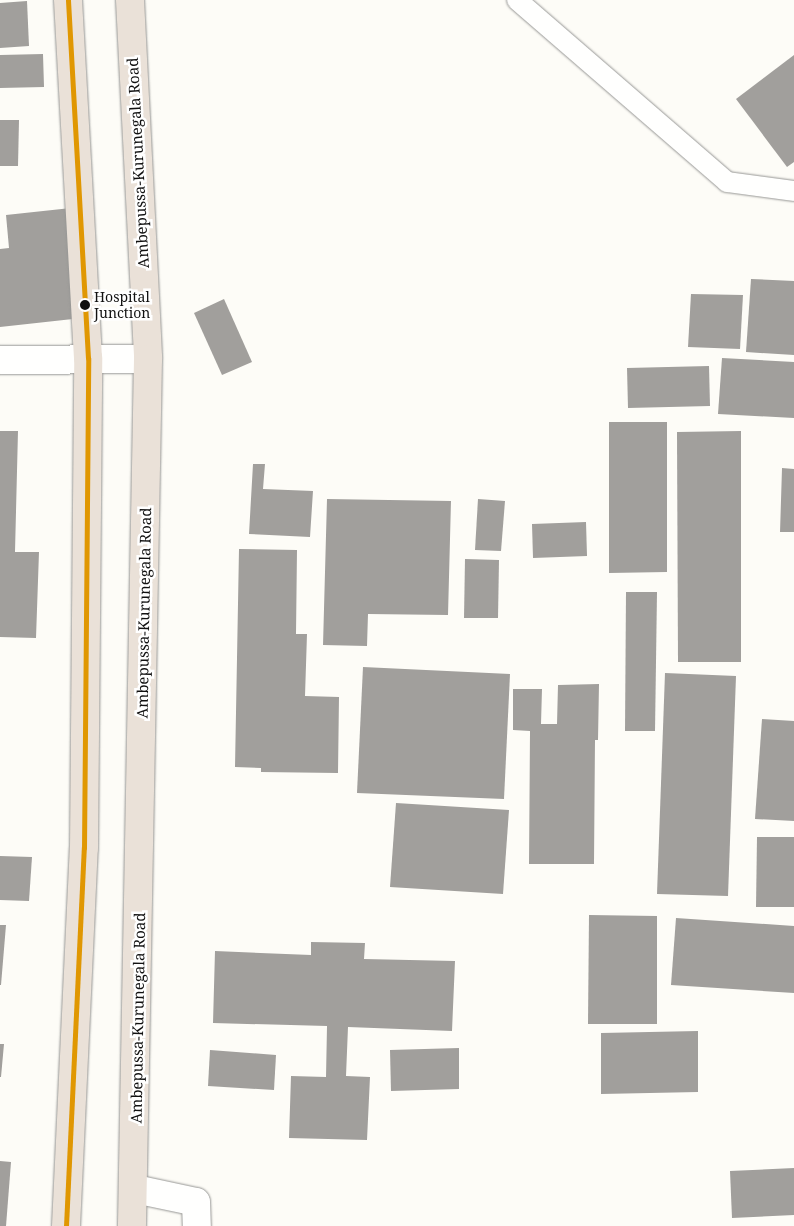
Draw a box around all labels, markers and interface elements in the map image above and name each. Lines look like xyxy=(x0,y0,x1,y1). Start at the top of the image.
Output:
street label: Ambepussa-Kurunegala Road xyxy=(123,57,153,269)
place label: Hospital Junction xyxy=(94,289,150,322)
marker: Hospital Junction xyxy=(80,300,90,310)
street label: Ambepussa-Kurunegala Road xyxy=(133,507,155,719)
street label: Ambepussa-Kurunegala Road xyxy=(127,912,149,1124)

